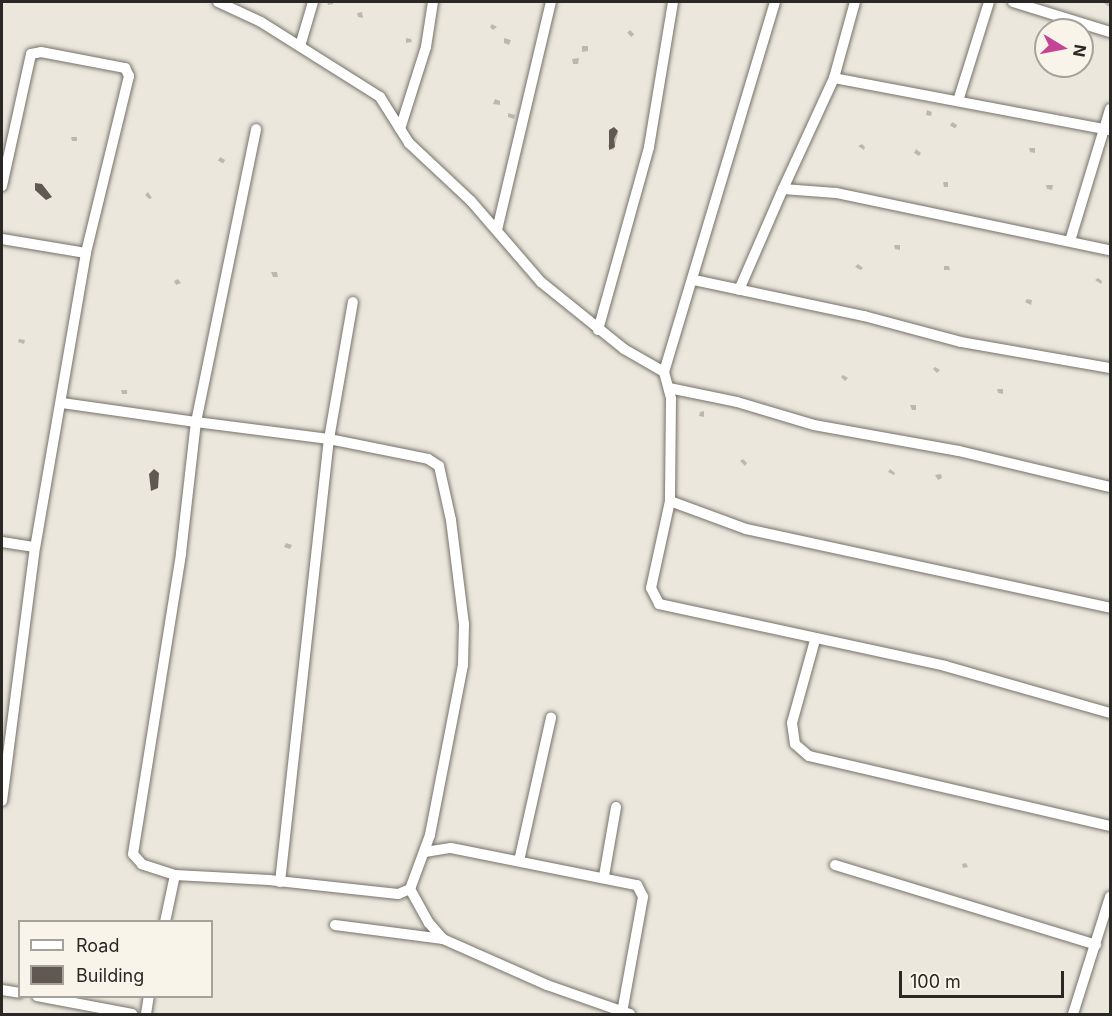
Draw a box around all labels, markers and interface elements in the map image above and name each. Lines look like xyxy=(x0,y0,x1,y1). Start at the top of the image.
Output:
north arrow xyxy=(1034,18,1094,78)
text: N xyxy=(1069,43,1091,59)
legend xyxy=(18,920,213,998)
text: Road xyxy=(76,935,119,956)
scale bar xyxy=(902,959,1067,997)
text: Building xyxy=(76,965,144,986)
text: 100 m xyxy=(910,971,961,992)

